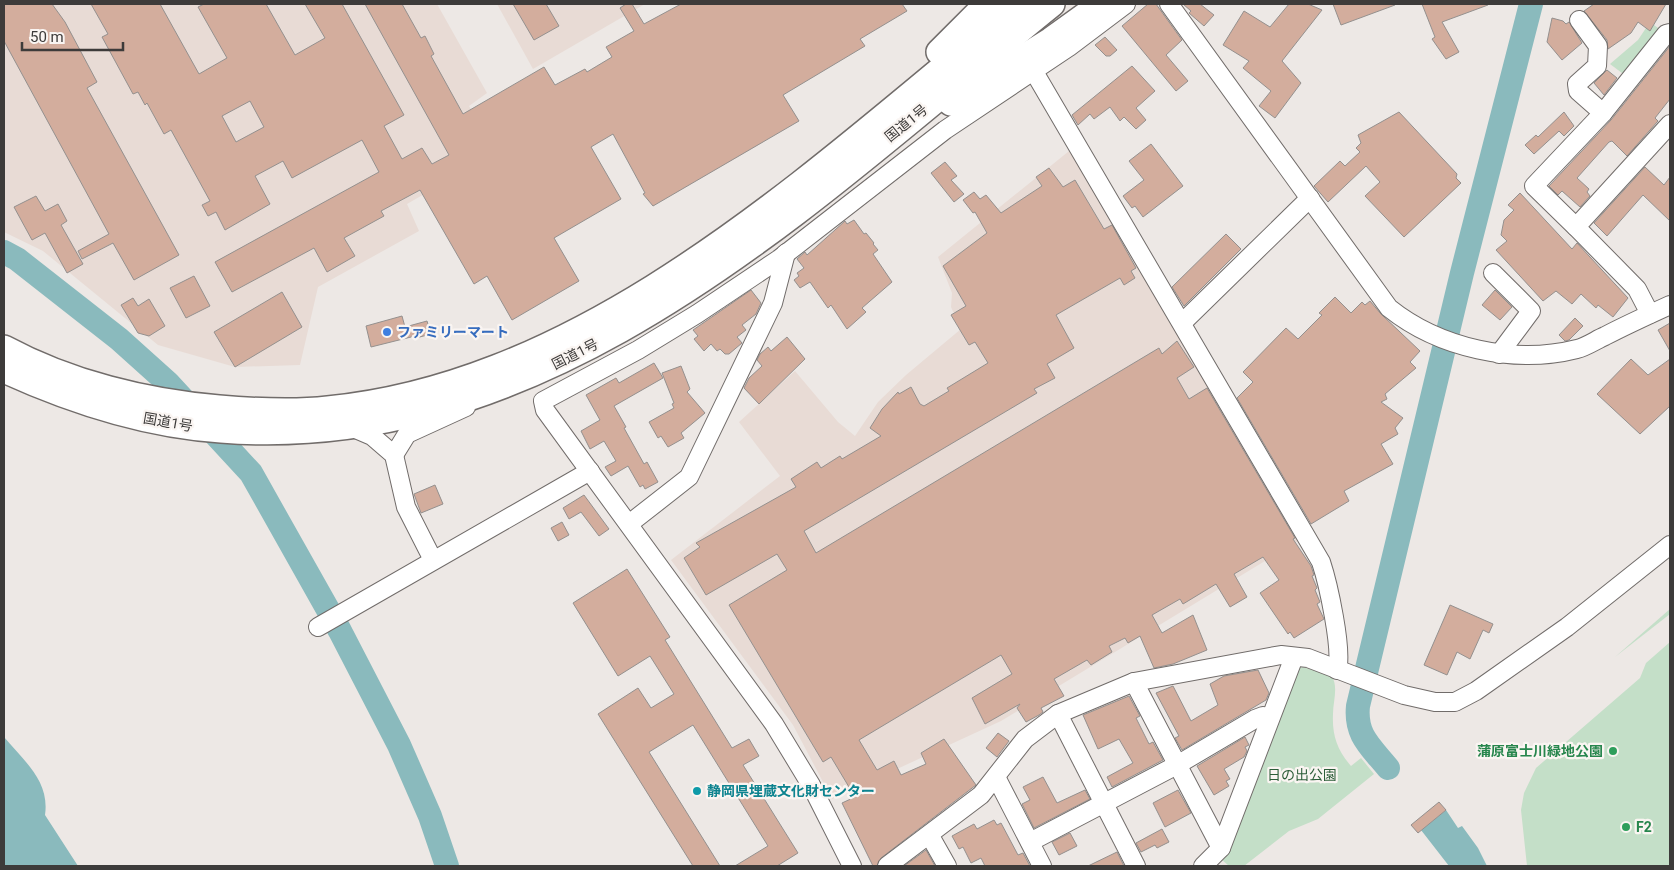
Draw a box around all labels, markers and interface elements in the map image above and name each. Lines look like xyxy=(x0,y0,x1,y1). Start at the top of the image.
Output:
scale bar xyxy=(22,20,124,52)
text: 50 m xyxy=(30,28,64,46)
street label: 国道1号 xyxy=(882,101,930,145)
place label: ファミリーマート xyxy=(397,324,509,340)
marker: ファミリーマート xyxy=(381,326,393,338)
street label: 国道1号 xyxy=(549,336,601,372)
street label: 国道1号 xyxy=(142,410,194,434)
place label: 蒲原富士川緑地公園 xyxy=(1477,743,1603,759)
marker: 蒲原富士川緑地公園 xyxy=(1607,745,1619,757)
park label: 日の出公園 xyxy=(1267,767,1337,783)
place label: 静岡県埋蔵文化財センター xyxy=(707,783,875,799)
marker: 静岡県埋蔵文化財センター xyxy=(691,785,703,797)
place label: F2 xyxy=(1636,819,1652,835)
marker: F2 xyxy=(1620,821,1632,833)

